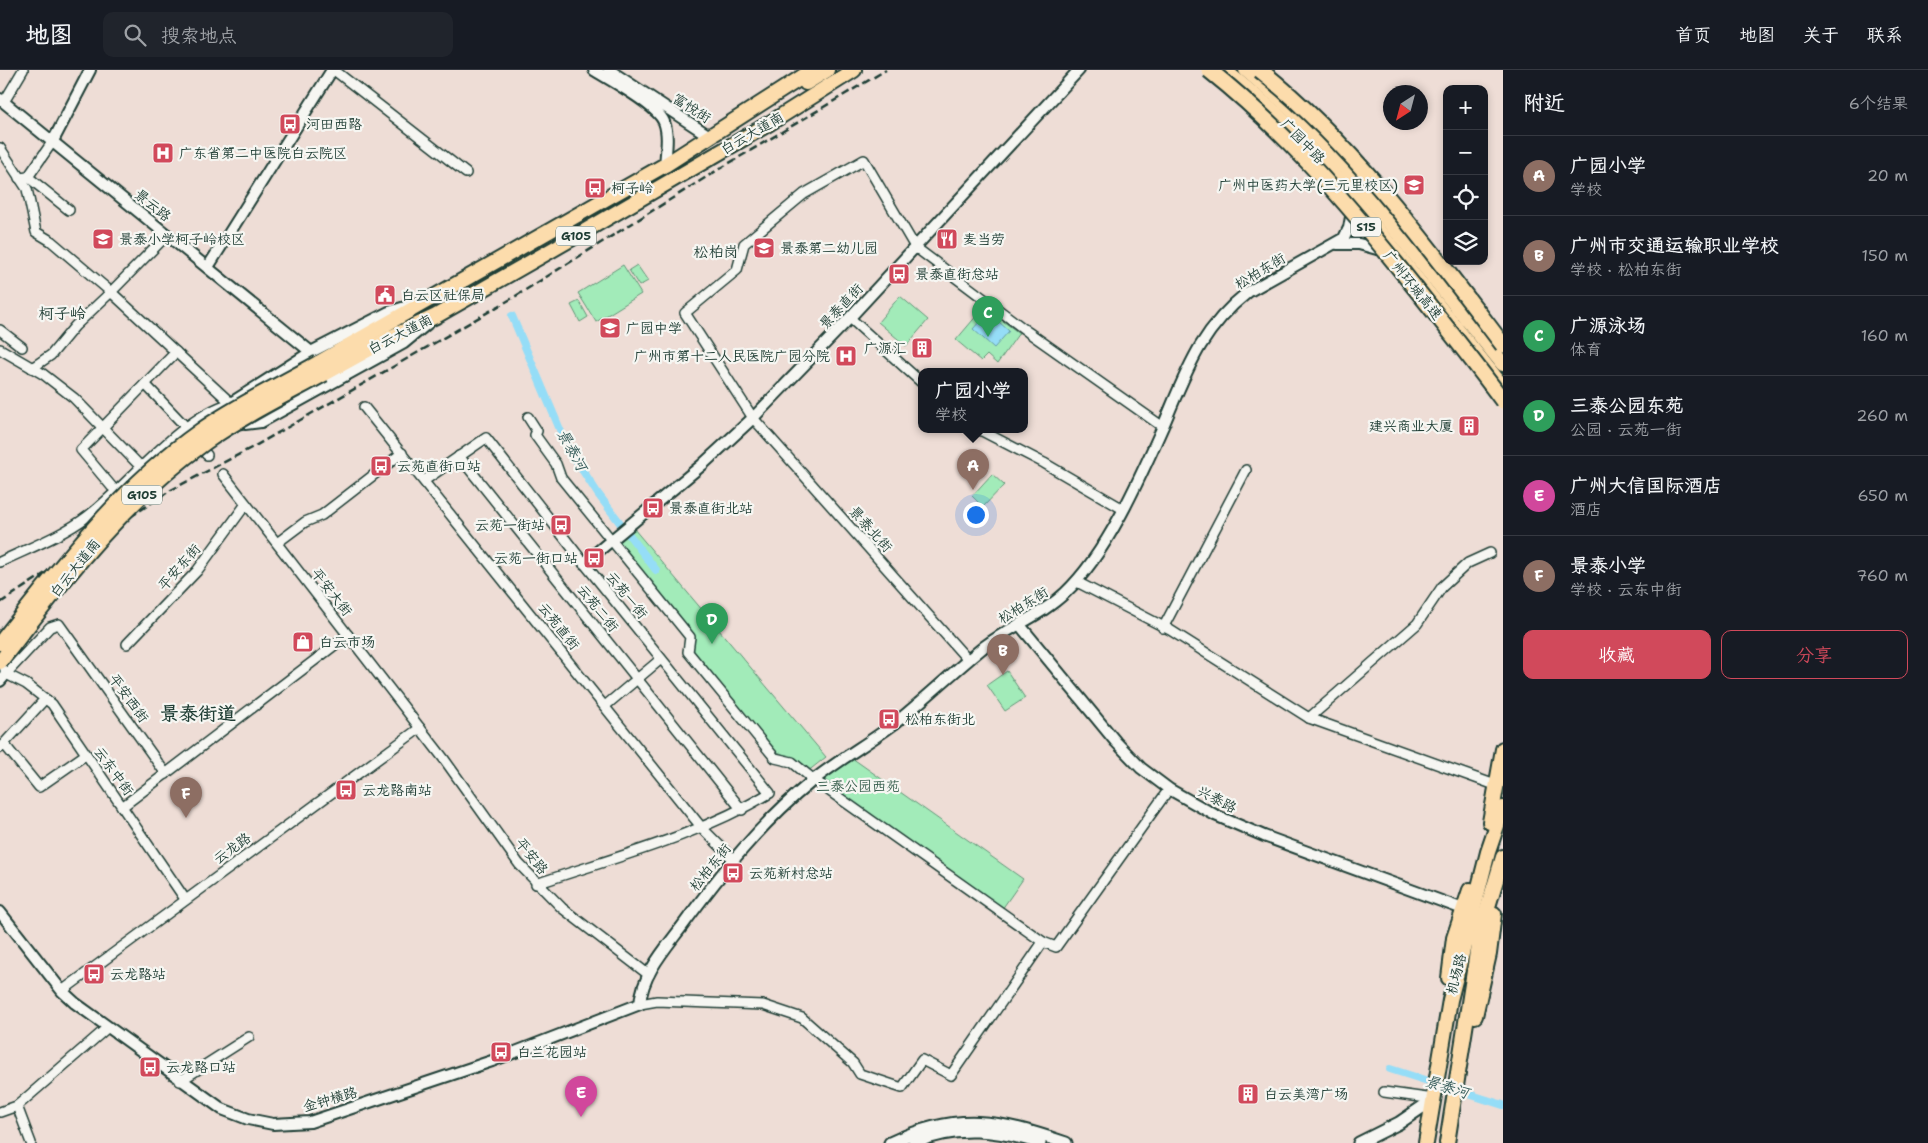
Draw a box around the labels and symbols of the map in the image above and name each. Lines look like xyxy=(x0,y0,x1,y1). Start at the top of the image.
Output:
north arrow xyxy=(1383,85,1428,130)
street label: 富悦街 xyxy=(669,89,715,127)
street label: 白云大道南 xyxy=(717,108,787,158)
bus stop icon: 河田西路 xyxy=(278,112,302,136)
place label: 河田西路 xyxy=(306,115,362,133)
street label: 广园中路 xyxy=(1277,115,1329,167)
hospital icon: 广东省第二中医院白云院区 xyxy=(151,141,175,165)
place label: 广东省第二中医院白云院区 xyxy=(179,144,347,162)
school or university icon: 广州中医药大学(三元里校区) xyxy=(1402,173,1426,197)
bus stop icon: 柯子岭 xyxy=(583,176,607,200)
place label: 广州中医药大学(三元里校区) xyxy=(1218,176,1398,194)
place label: 柯子岭 xyxy=(611,179,653,197)
street label: 景云路 xyxy=(131,185,175,225)
road number: S15 xyxy=(1351,218,1381,236)
school or university icon: 景泰小学柯子岭校区 xyxy=(91,227,115,251)
road number: G105 xyxy=(556,227,596,246)
restaurant icon: 麦当劳 xyxy=(935,227,959,251)
place label: 景泰小学柯子岭校区 xyxy=(119,230,245,248)
place label: 麦当劳 xyxy=(963,230,1005,248)
school or university icon: 景泰第二幼儿园 xyxy=(752,236,776,260)
place label: 景泰第二幼儿园 xyxy=(780,239,878,257)
district label: 松柏岗 xyxy=(693,242,739,262)
street label: 广州环城高速 xyxy=(1380,247,1446,323)
street label: 松柏东街 xyxy=(1231,249,1289,293)
bus stop icon: 景泰直街总站 xyxy=(887,262,911,286)
place label: 景泰直街总站 xyxy=(915,265,999,283)
street label: 景泰直街 xyxy=(815,279,867,333)
public building icon: 白云区社保局 xyxy=(373,283,397,307)
place label: 白云区社保局 xyxy=(401,286,485,304)
pin: C xyxy=(972,296,1004,337)
district label: 柯子岭 xyxy=(38,303,86,324)
street label: 白云大道南 xyxy=(365,310,435,358)
school or university icon: 广园中学 xyxy=(598,316,622,340)
place label: 广园中学 xyxy=(626,319,682,337)
building icon: 广源汇 xyxy=(910,336,934,360)
place label: 广源汇 xyxy=(864,339,906,357)
hospital icon: 广州市第十二人民医院广园分院 xyxy=(834,344,858,368)
place label: 广州市第十二人民医院广园分院 xyxy=(634,347,830,365)
building icon: 建兴商业大厦 xyxy=(1457,414,1481,438)
place label: 建兴商业大厦 xyxy=(1369,417,1453,435)
water label: 景泰河 xyxy=(552,425,593,477)
pin: A xyxy=(957,449,989,490)
bus stop icon: 云苑直街口站 xyxy=(369,454,393,478)
place label: 云苑直街口站 xyxy=(397,457,481,475)
road number: G105 xyxy=(122,486,162,504)
bus stop icon: 景泰直街北站 xyxy=(641,496,665,520)
place label: 景泰直街北站 xyxy=(669,499,753,517)
street label: 景泰北街 xyxy=(846,502,896,556)
your location xyxy=(963,502,989,528)
bus stop icon: 云苑一街站 xyxy=(549,513,573,537)
place label: 云苑一街站 xyxy=(475,516,545,534)
street label: 白云大道南 xyxy=(46,535,104,601)
street label: 平安东街 xyxy=(154,540,204,594)
bus stop icon: 云苑一街口站 xyxy=(582,546,606,570)
place label: 云苑一街口站 xyxy=(494,549,578,567)
street label: 平安大街 xyxy=(308,564,356,620)
street label: 云苑一街 xyxy=(602,568,652,622)
street label: 云苑二街 xyxy=(573,581,623,635)
street label: 松柏东街 xyxy=(994,583,1052,627)
street label: 云苑直街 xyxy=(534,599,584,653)
pin: D xyxy=(696,603,728,644)
shop icon: 白云市场 xyxy=(291,630,315,654)
place label: 白云市场 xyxy=(319,633,375,651)
pin: B xyxy=(987,634,1019,675)
street label: 平安西街 xyxy=(105,670,153,726)
district label: 景泰街道 xyxy=(160,701,236,726)
bus stop icon: 松柏东街北 xyxy=(877,707,901,731)
place label: 松柏东街北 xyxy=(905,710,975,728)
street label: 云东中街 xyxy=(90,743,138,799)
pin: F xyxy=(170,777,202,818)
park label: 三泰公园西苑 xyxy=(816,777,900,795)
bus stop icon: 云龙路南站 xyxy=(334,778,358,802)
place label: 云龙路南站 xyxy=(362,781,432,799)
street label: 兴泰路 xyxy=(1194,781,1240,817)
street label: 云龙路 xyxy=(210,828,254,868)
street label: 平安路 xyxy=(512,834,552,878)
street label: 松柏东街 xyxy=(685,840,735,894)
bus stop icon: 云苑新村总站 xyxy=(721,861,745,885)
place label: 云苑新村总站 xyxy=(749,864,833,882)
street label: 机场路 xyxy=(1442,951,1470,997)
bus stop icon: 云龙路站 xyxy=(82,962,106,986)
place label: 云龙路站 xyxy=(110,965,166,983)
bus stop icon: 白兰花园站 xyxy=(489,1040,513,1064)
place label: 白兰花园站 xyxy=(517,1043,587,1061)
bus stop icon: 云龙路口站 xyxy=(138,1055,162,1079)
place label: 云龙路口站 xyxy=(166,1058,236,1076)
water label: 景泰河 xyxy=(1423,1071,1474,1104)
pin: E xyxy=(565,1076,597,1117)
building icon: 白云美湾广场 xyxy=(1236,1082,1260,1106)
street label: 金钟横路 xyxy=(301,1083,359,1115)
place label: 白云美湾广场 xyxy=(1264,1085,1348,1103)

